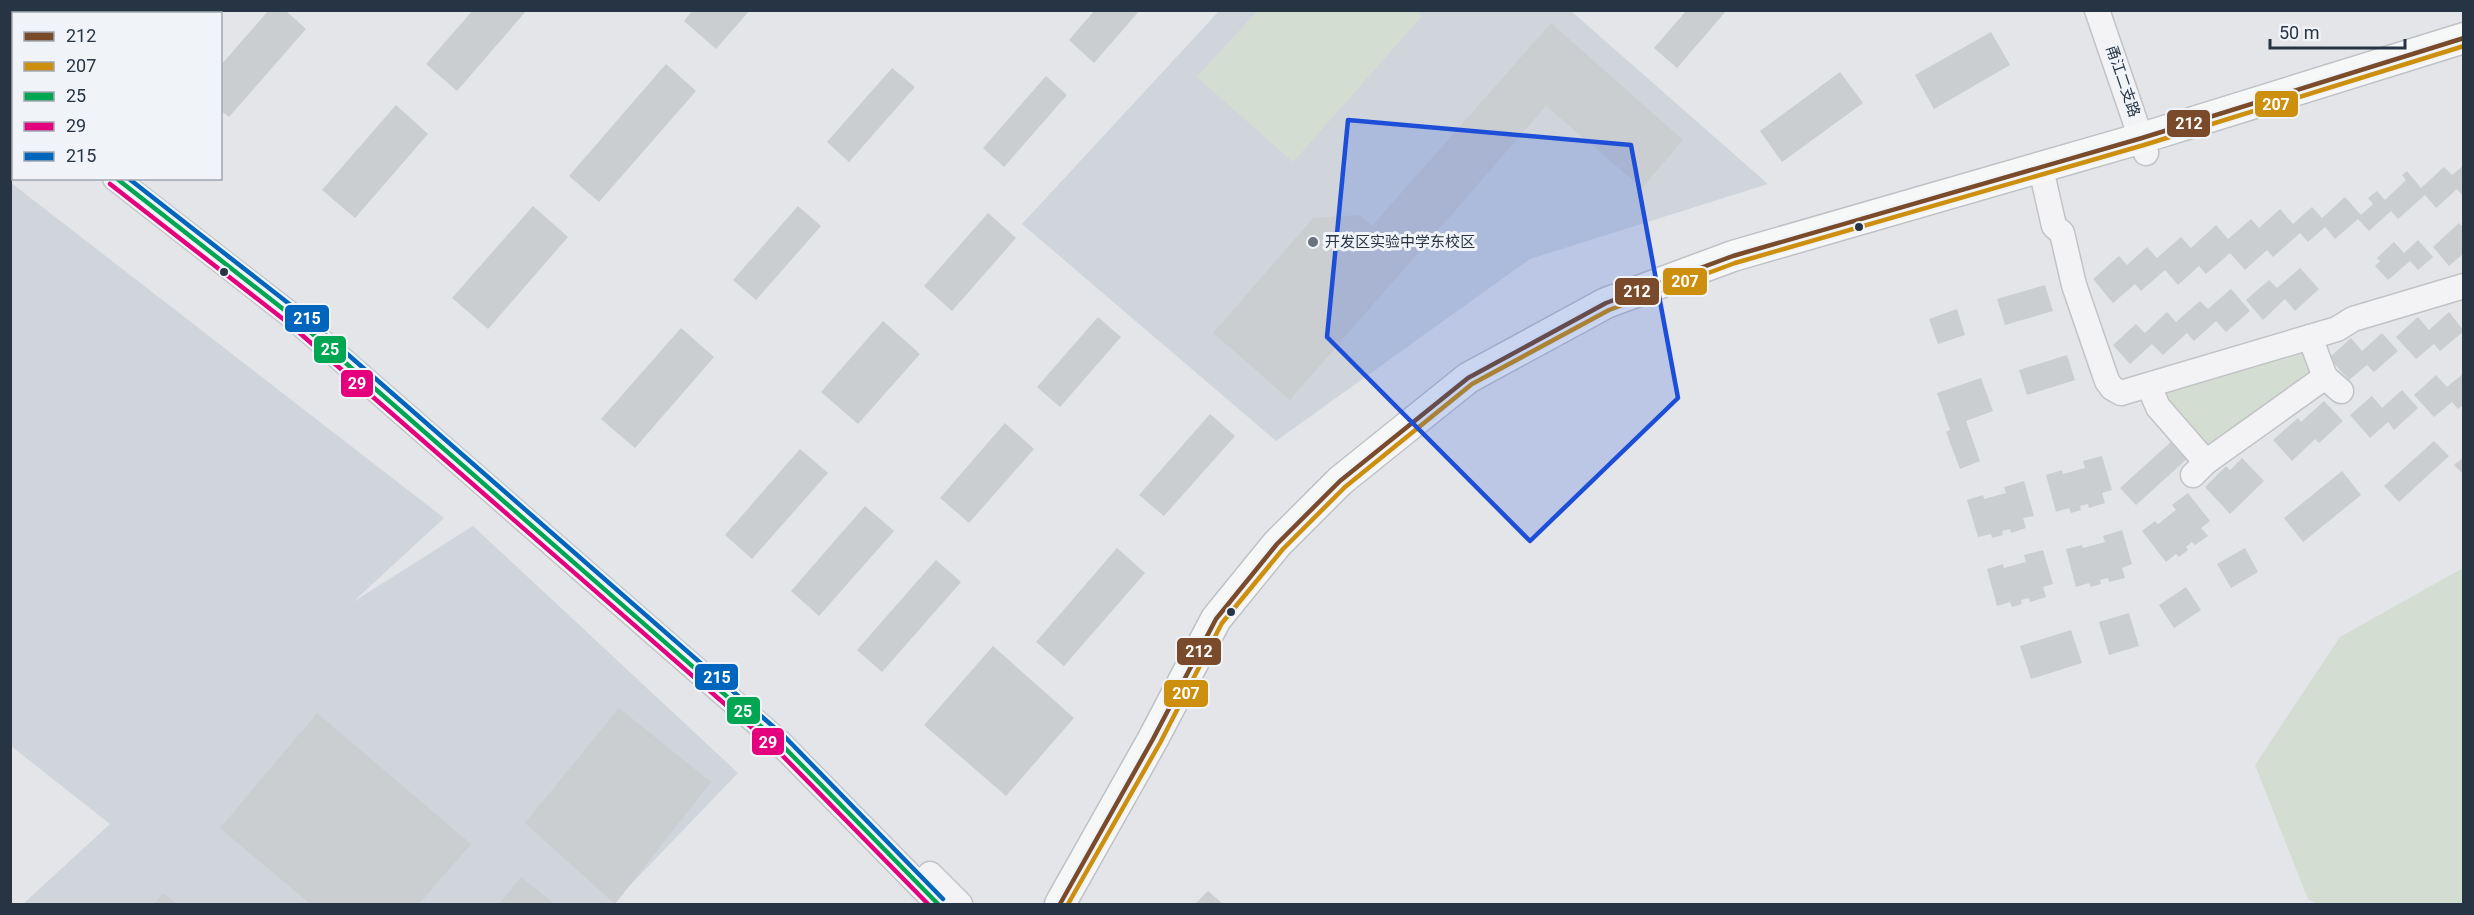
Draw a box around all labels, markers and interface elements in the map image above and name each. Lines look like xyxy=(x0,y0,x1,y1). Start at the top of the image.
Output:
legend xyxy=(12,12,222,180)
scale bar xyxy=(2270,12,2405,50)
text: 50 m xyxy=(2279,22,2319,43)
text: 212 xyxy=(66,25,96,46)
street label: 甬江二支路 xyxy=(2102,43,2144,119)
text: 207 xyxy=(66,55,96,76)
text: 25 xyxy=(66,85,86,106)
line badge: 207 xyxy=(2254,90,2299,118)
text: 207 xyxy=(2262,95,2290,114)
line badge: 212 xyxy=(2166,109,2211,138)
text: 212 xyxy=(2175,114,2203,133)
text: 29 xyxy=(66,115,86,136)
text: 215 xyxy=(66,145,96,166)
unlabelled marker xyxy=(1853,221,1865,233)
place label: 开发区实验中学东校区 xyxy=(1325,233,1475,251)
marker: 开发区实验中学东校区 xyxy=(1306,235,1320,249)
unlabelled marker xyxy=(218,266,230,278)
line badge: 207 xyxy=(1662,267,1708,296)
text: 207 xyxy=(1671,272,1699,291)
line badge: 212 xyxy=(1614,277,1660,306)
text: 212 xyxy=(1623,282,1651,301)
line badge: 215 xyxy=(284,304,330,333)
text: 215 xyxy=(293,309,321,328)
line badge: 25 xyxy=(313,335,347,364)
text: 25 xyxy=(321,340,339,359)
line badge: 29 xyxy=(340,369,374,398)
text: 29 xyxy=(348,374,366,393)
unlabelled marker xyxy=(1225,606,1237,618)
line badge: 212 xyxy=(1176,637,1222,666)
text: 212 xyxy=(1185,642,1213,661)
line badge: 215 xyxy=(694,663,739,691)
text: 215 xyxy=(703,668,731,687)
line badge: 207 xyxy=(1163,679,1209,708)
text: 207 xyxy=(1172,684,1200,703)
line badge: 25 xyxy=(726,696,761,725)
text: 25 xyxy=(734,702,752,721)
line badge: 29 xyxy=(751,727,785,756)
text: 29 xyxy=(759,733,777,752)

